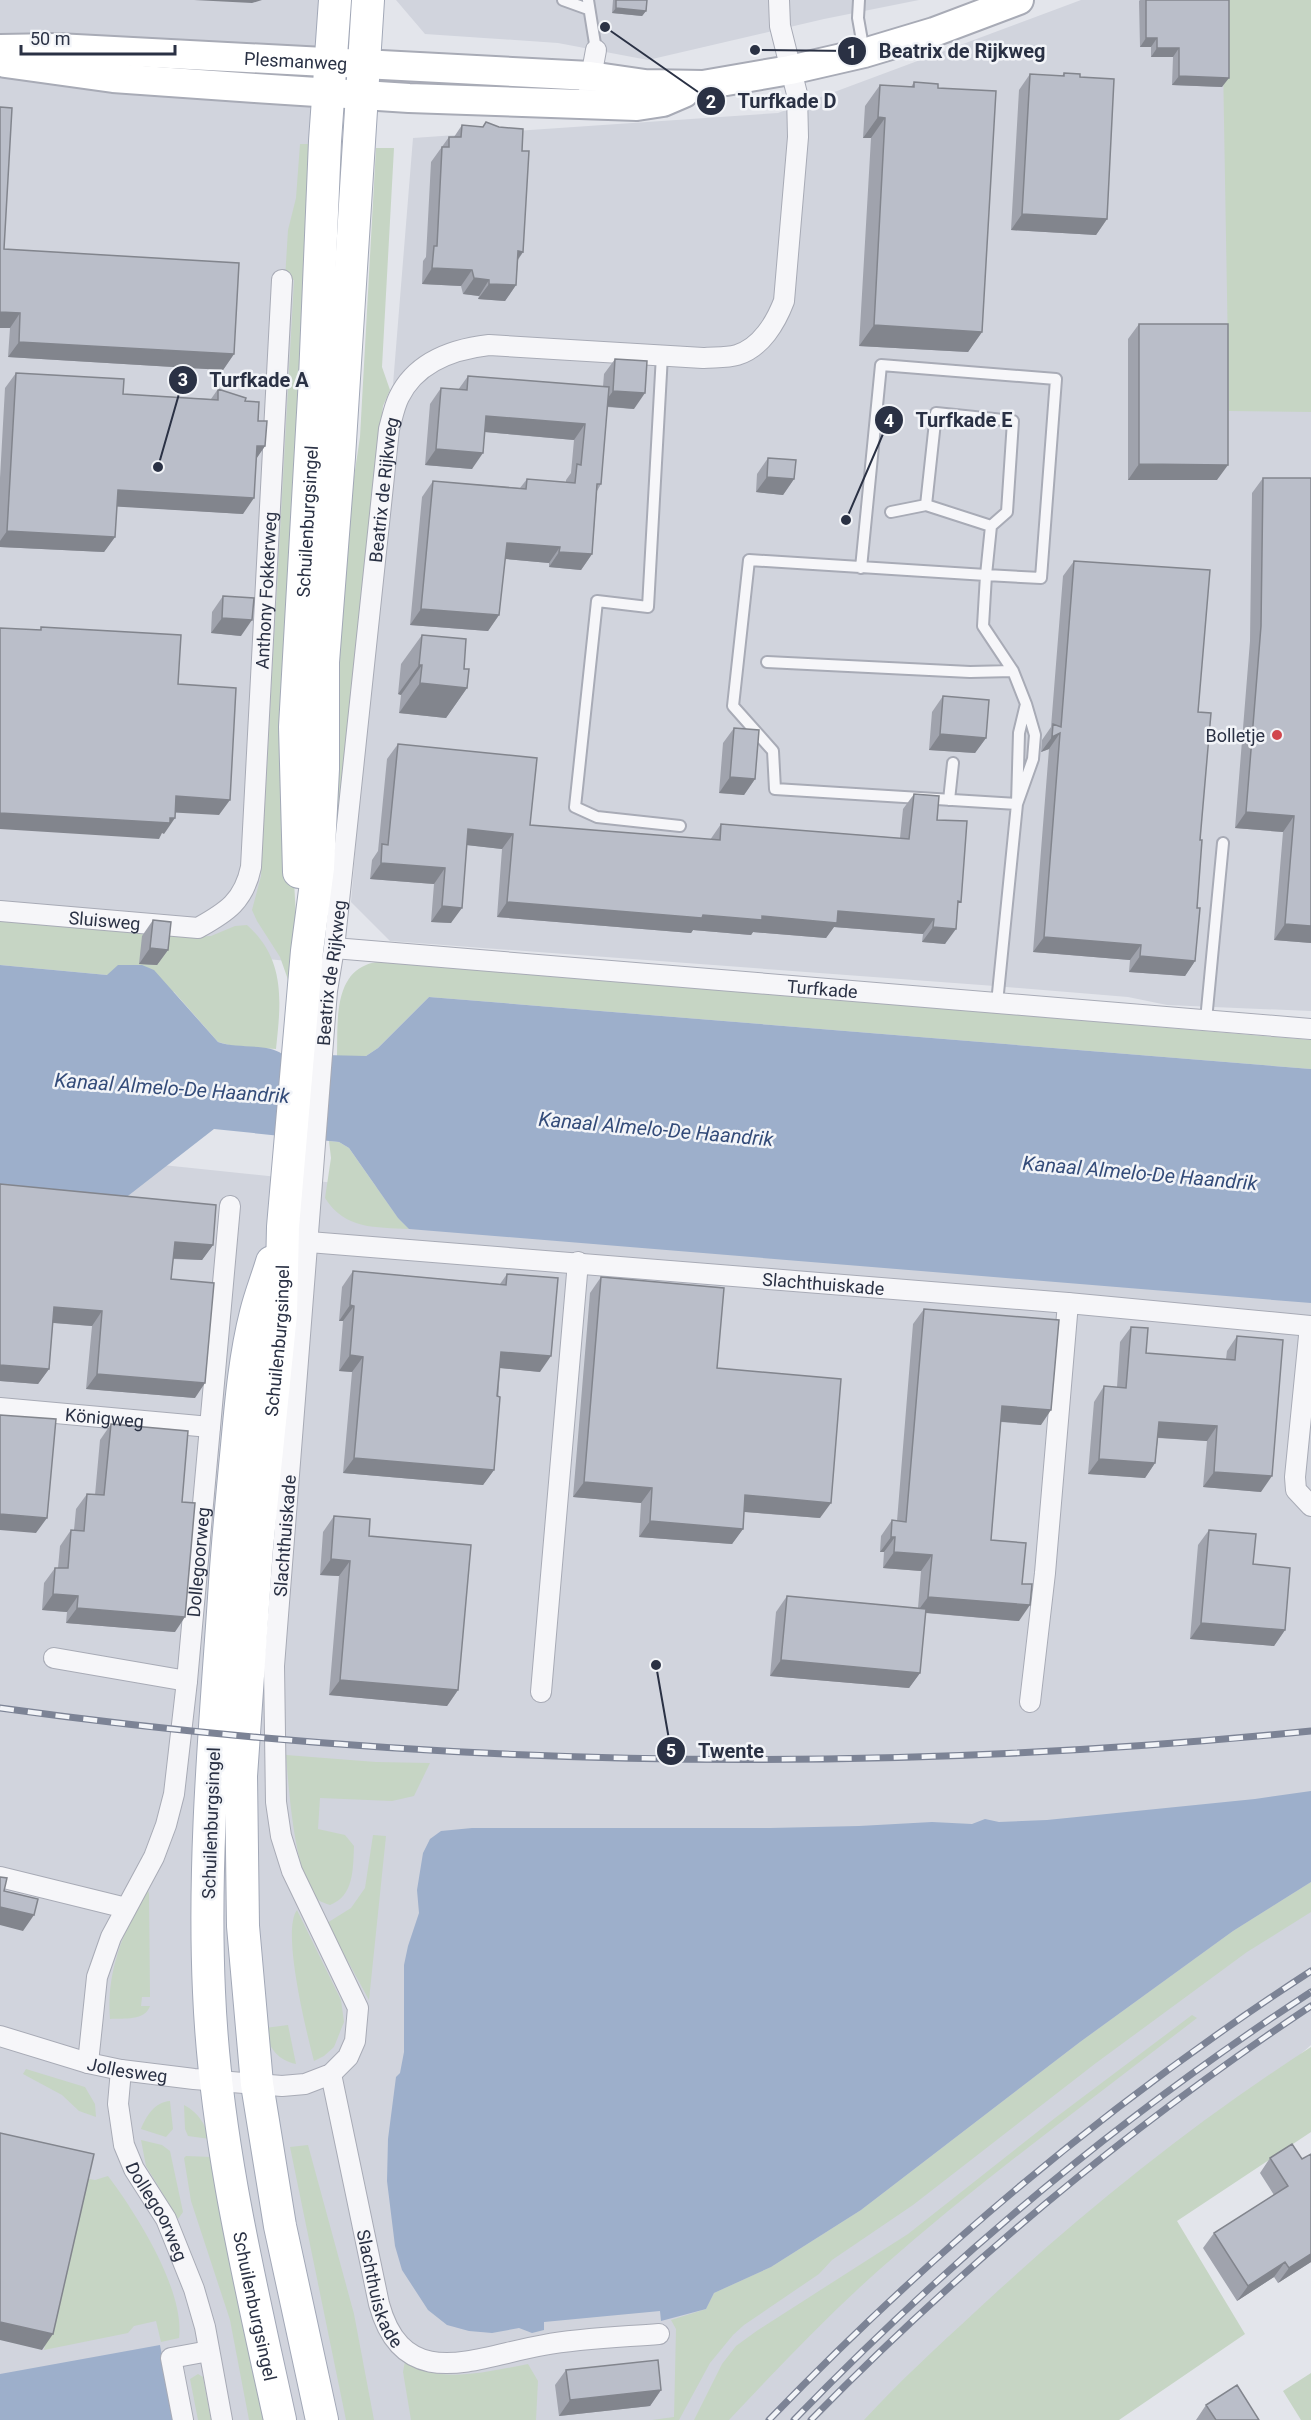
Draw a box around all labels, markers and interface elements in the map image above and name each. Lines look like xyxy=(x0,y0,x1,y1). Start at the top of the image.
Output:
scale bar xyxy=(21,18,176,56)
text: 50 m xyxy=(30,28,70,49)
callout: Beatrix de Rijkweg xyxy=(837,32,1058,70)
text: Beatrix de Rijkweg xyxy=(879,39,1045,63)
text: 1 xyxy=(847,41,857,62)
street label: Plesmanweg xyxy=(244,47,348,74)
callout: Turfkade D xyxy=(696,82,849,120)
text: Turfkade D xyxy=(738,89,836,113)
text: 2 xyxy=(706,91,716,112)
callout: Turfkade A xyxy=(168,361,321,399)
text: Turfkade A xyxy=(209,368,309,392)
text: 3 xyxy=(178,369,188,390)
callout: Turfkade E xyxy=(874,401,1025,439)
text: Turfkade E xyxy=(915,408,1013,432)
text: 4 xyxy=(884,410,894,431)
street label: Beatrix de Rijkweg xyxy=(364,415,402,564)
street label: Schuilenburgsingel xyxy=(292,445,322,598)
street label: Anthony Fokkerweg xyxy=(251,511,280,670)
place label: Bolletje xyxy=(1205,725,1265,746)
marker: Bolletje xyxy=(1270,728,1284,742)
street label: Beatrix de Rijkweg xyxy=(312,899,350,1046)
street label: Sluisweg xyxy=(68,906,141,934)
street label: Turfkade xyxy=(786,975,859,1002)
water label: Kanaal Almelo-De Haandrik xyxy=(54,1068,292,1108)
water label: Kanaal Almelo-De Haandrik xyxy=(538,1107,776,1151)
water label: Kanaal Almelo-De Haandrik xyxy=(1022,1151,1260,1195)
street label: Schuilenburgsingel xyxy=(260,1265,293,1417)
street label: Slachthuiskade xyxy=(762,1268,885,1299)
street label: Königweg xyxy=(64,1403,145,1431)
street label: Slachthuiskade xyxy=(269,1474,299,1598)
street label: Dollegoorweg xyxy=(182,1506,213,1618)
callout: Twente xyxy=(656,1732,776,1770)
text: Twente xyxy=(698,1739,764,1763)
text: 5 xyxy=(666,1740,676,1761)
street label: Schuilenburgsingel xyxy=(198,1747,224,1899)
street label: Jollesweg xyxy=(85,2053,169,2086)
street label: Dollegoorweg xyxy=(122,2159,192,2264)
street label: Slachthuiskade xyxy=(353,2227,408,2352)
street label: Schuilenburgsingel xyxy=(229,2230,282,2383)

